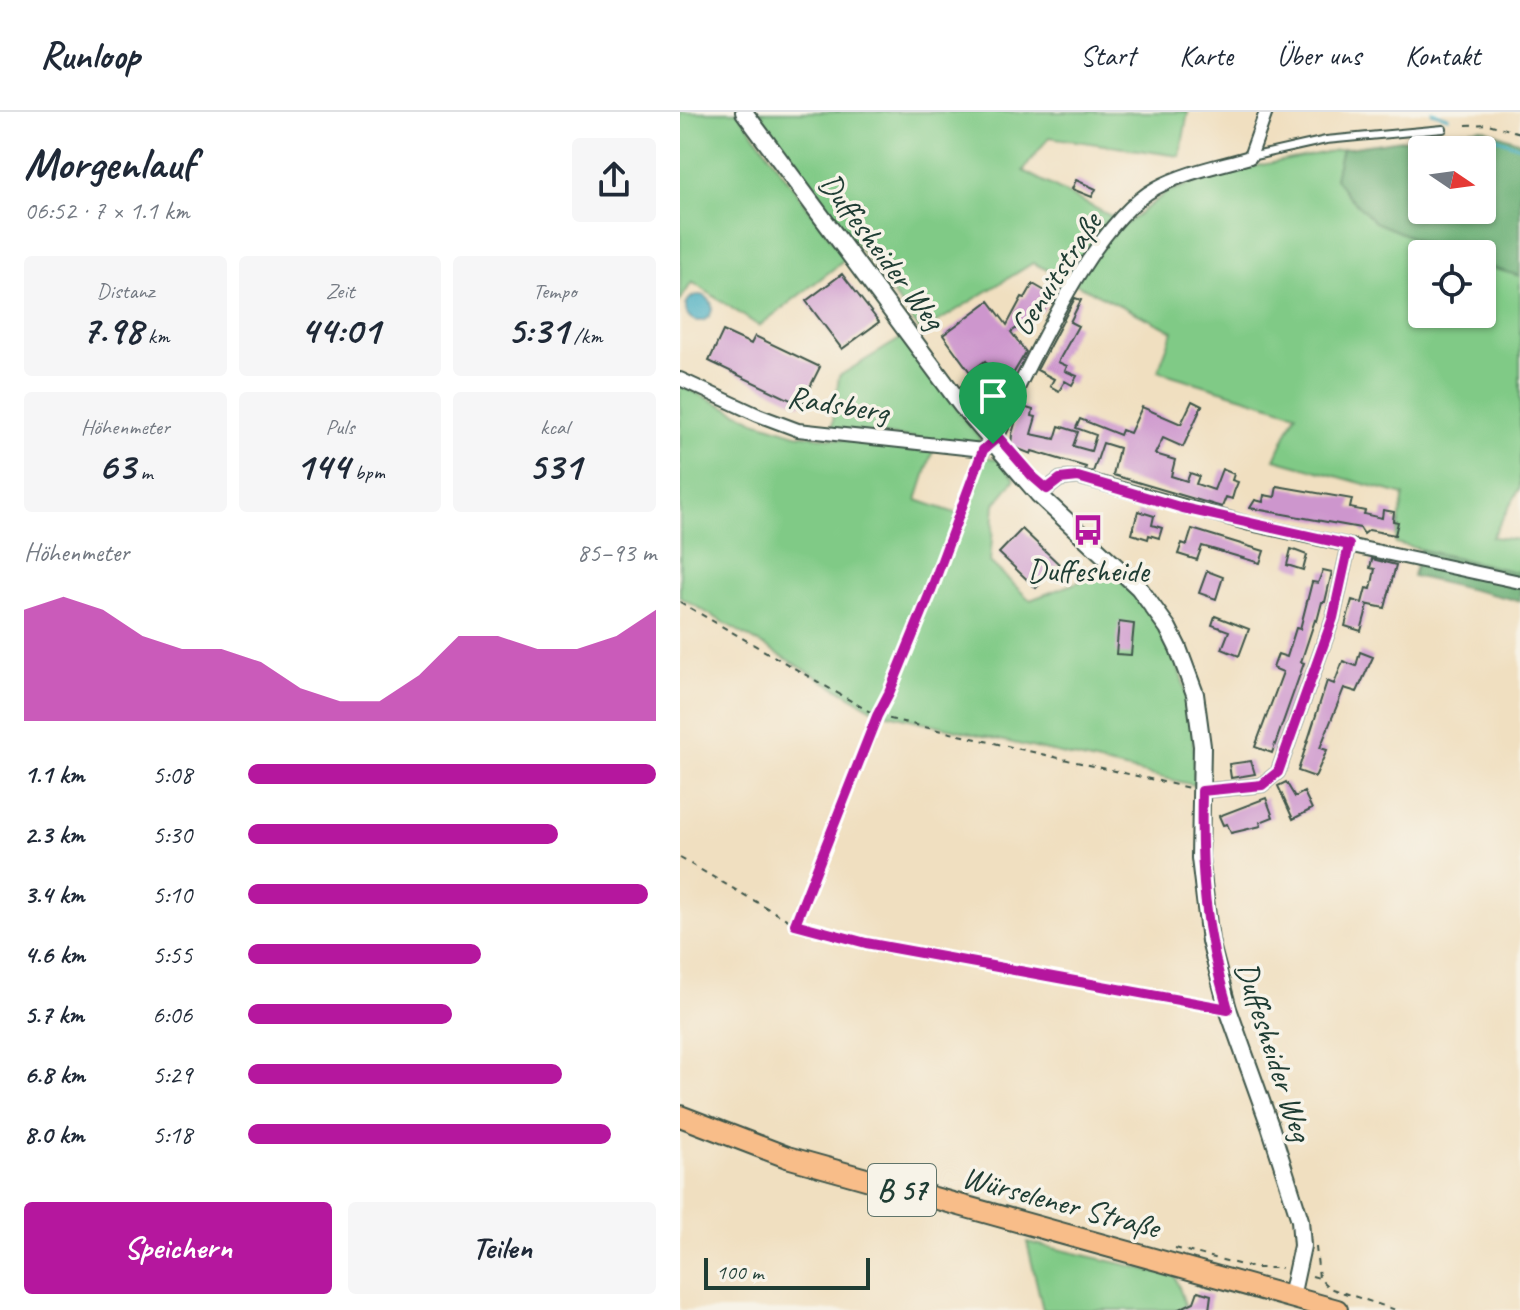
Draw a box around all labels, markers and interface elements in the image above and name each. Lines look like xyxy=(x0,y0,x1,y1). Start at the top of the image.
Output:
text: Runloop xyxy=(40,32,140,79)
text: Start xyxy=(1080,38,1135,73)
text: Karte xyxy=(1179,38,1233,73)
text: Über uns xyxy=(1277,38,1361,73)
text: Kontakt xyxy=(1405,38,1480,73)
text: Morgenlauf xyxy=(24,136,195,191)
north arrow xyxy=(1408,136,1496,224)
map controls xyxy=(1408,136,1496,328)
button: share xyxy=(572,138,656,222)
street label: Duffesheider Weg xyxy=(810,165,956,340)
text: 06:52 · 7 × 1.1 km xyxy=(24,194,190,227)
street label: Genuitstraße xyxy=(1001,202,1112,343)
button: locate xyxy=(1408,240,1496,328)
text: Distanz xyxy=(97,277,154,305)
text: Zeit xyxy=(325,277,355,305)
text: Tempo xyxy=(533,277,576,305)
text: 7.98 xyxy=(81,305,143,355)
text: 44:01 xyxy=(300,305,380,355)
text: 5:31 xyxy=(507,305,568,355)
text: km xyxy=(143,322,169,350)
text: /km xyxy=(568,322,602,350)
pin xyxy=(959,362,1027,444)
icon: arrive xyxy=(971,374,1015,418)
street label: Radsberg xyxy=(785,376,894,433)
text: Höhenmeter xyxy=(81,413,170,441)
text: Puls xyxy=(325,413,355,441)
text: kcal xyxy=(540,413,569,441)
text: 63 xyxy=(98,441,135,491)
text: 144 xyxy=(295,441,349,491)
text: 531 xyxy=(528,441,581,491)
text: m xyxy=(135,458,153,486)
text: bpm xyxy=(349,458,385,486)
bus stop icon: Duffesheide xyxy=(1071,513,1105,547)
text: Höhenmeter xyxy=(24,536,129,569)
text: 85–93 m xyxy=(577,536,656,569)
place label: Duffesheide xyxy=(1027,550,1151,591)
text: 1.1 km xyxy=(24,758,84,791)
text: 5:08 xyxy=(152,758,192,791)
text: 2.3 km xyxy=(24,818,84,851)
text: 5:30 xyxy=(152,818,192,851)
text: 3.4 km xyxy=(24,878,84,911)
text: 5:10 xyxy=(152,878,192,911)
text: 4.6 km xyxy=(24,938,85,971)
text: 5:55 xyxy=(152,938,192,971)
street label: Duffesheider Weg xyxy=(1226,956,1323,1148)
text: 5.7 km xyxy=(24,998,84,1031)
text: 6:06 xyxy=(152,998,192,1031)
text: 6.8 km xyxy=(24,1058,85,1091)
text: 5:29 xyxy=(152,1058,192,1091)
text: 8.0 km xyxy=(24,1118,84,1151)
text: 5:18 xyxy=(152,1118,192,1151)
street label: Würselener Straße xyxy=(958,1156,1166,1249)
road number: B 57 xyxy=(868,1164,936,1216)
button: Speichern xyxy=(24,1202,332,1294)
button: Teilen xyxy=(348,1202,656,1294)
scale bar xyxy=(704,1254,870,1290)
text: 100 m xyxy=(716,1258,763,1286)

